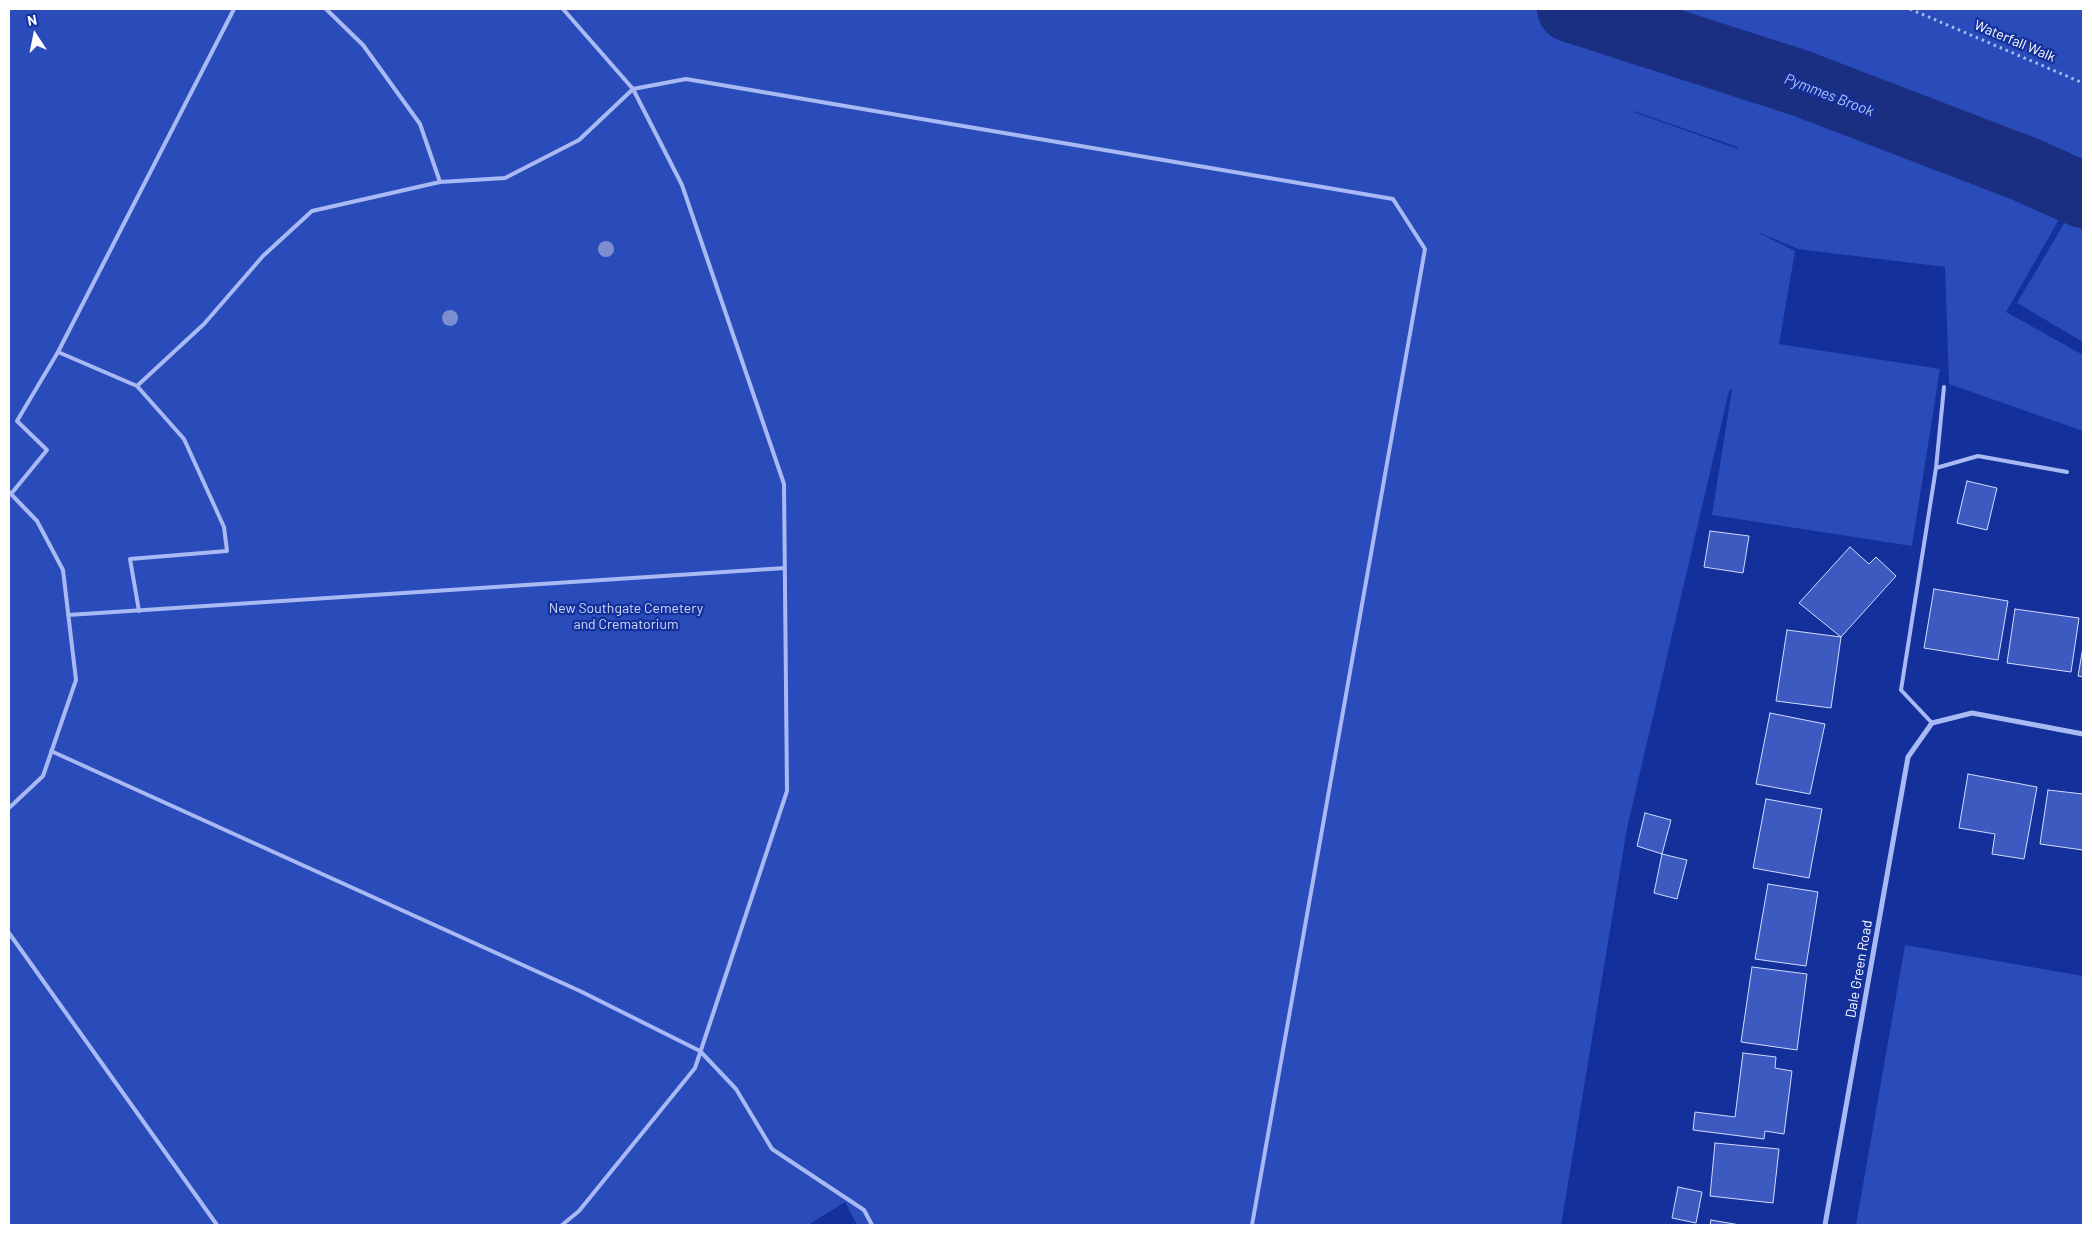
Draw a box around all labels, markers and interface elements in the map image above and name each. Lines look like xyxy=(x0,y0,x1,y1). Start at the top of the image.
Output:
north arrow xyxy=(10,10,60,60)
text: N xyxy=(26,11,38,29)
street label: Waterfall Walk xyxy=(1972,16,2058,66)
water label: Pymmes Brook xyxy=(1782,70,1876,120)
park label: New Southgate Cemetery and Crematorium xyxy=(549,600,703,632)
street label: Dale Green Road xyxy=(1842,919,1876,1019)

